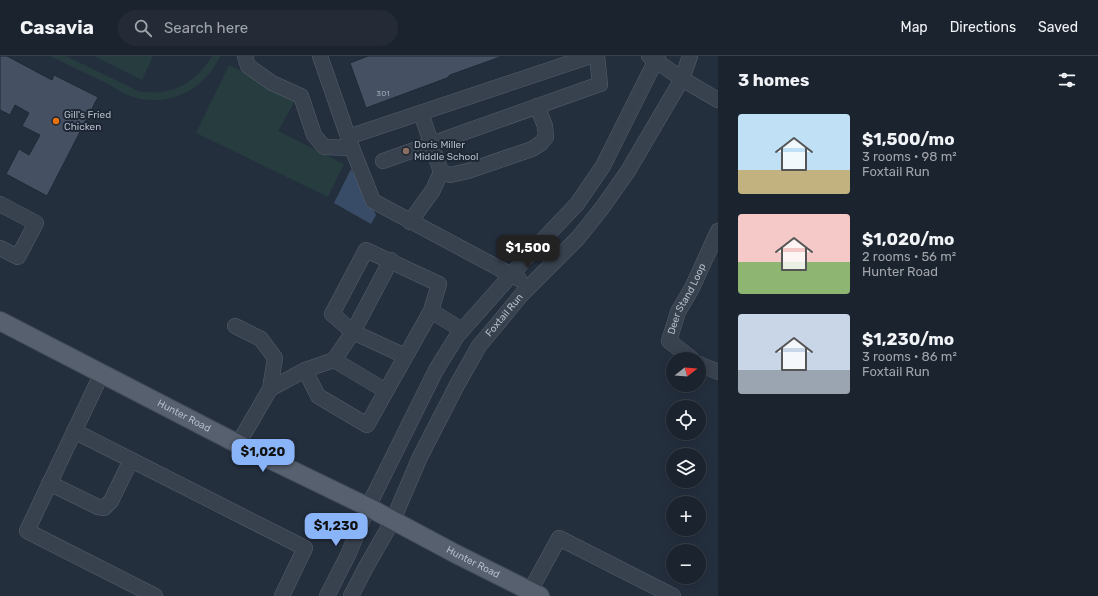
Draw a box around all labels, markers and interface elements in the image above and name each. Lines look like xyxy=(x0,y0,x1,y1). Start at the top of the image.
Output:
search box xyxy=(118,10,398,46)
text: Casavia xyxy=(20,16,94,39)
icon: search xyxy=(132,17,154,39)
text: Search here xyxy=(164,19,248,37)
text: Map xyxy=(901,19,928,36)
text: Directions xyxy=(950,19,1016,36)
text: Saved xyxy=(1038,19,1078,36)
icon: filters xyxy=(1056,69,1078,91)
text: 3 homes xyxy=(738,70,809,90)
house number: 301 xyxy=(376,89,390,98)
place label: Gill's Fried Chicken xyxy=(64,109,111,133)
marker: Gill's Fried Chicken xyxy=(51,116,61,126)
text: $1,500/mo xyxy=(862,129,955,149)
icon: home xyxy=(770,130,818,178)
place label: Doris Miller Middle School xyxy=(414,139,478,163)
marker: Doris Miller Middle School xyxy=(401,146,411,156)
text: 3 rooms · 98 m² xyxy=(862,149,957,164)
text: Foxtail Run xyxy=(862,164,930,179)
text: $1,020/mo xyxy=(862,229,954,249)
icon: home xyxy=(770,230,818,278)
pin: $1,500 xyxy=(495,235,561,269)
text: $1,500 xyxy=(506,240,550,255)
text: 2 rooms · 56 m² xyxy=(862,249,956,264)
street label: Deer Stand Loop xyxy=(665,262,708,336)
text: Hunter Road xyxy=(862,264,938,279)
street label: Foxtail Run xyxy=(483,291,526,339)
text: $1,230/mo xyxy=(862,329,954,349)
icon: home xyxy=(770,330,818,378)
text: 3 rooms · 86 m² xyxy=(862,349,957,364)
north arrow xyxy=(666,352,706,392)
map controls xyxy=(666,352,706,584)
text: Foxtail Run xyxy=(862,364,930,379)
street label: Hunter Road xyxy=(155,397,213,435)
button: locate xyxy=(666,400,706,440)
pin: $1,020 xyxy=(230,439,296,473)
text: $1,020 xyxy=(241,444,285,459)
button: layers xyxy=(666,448,706,488)
button: + xyxy=(666,496,706,536)
pin: $1,230 xyxy=(303,513,369,547)
text: $1,230 xyxy=(314,518,358,533)
street label: Hunter Road xyxy=(444,544,502,581)
button: − xyxy=(666,544,706,584)

